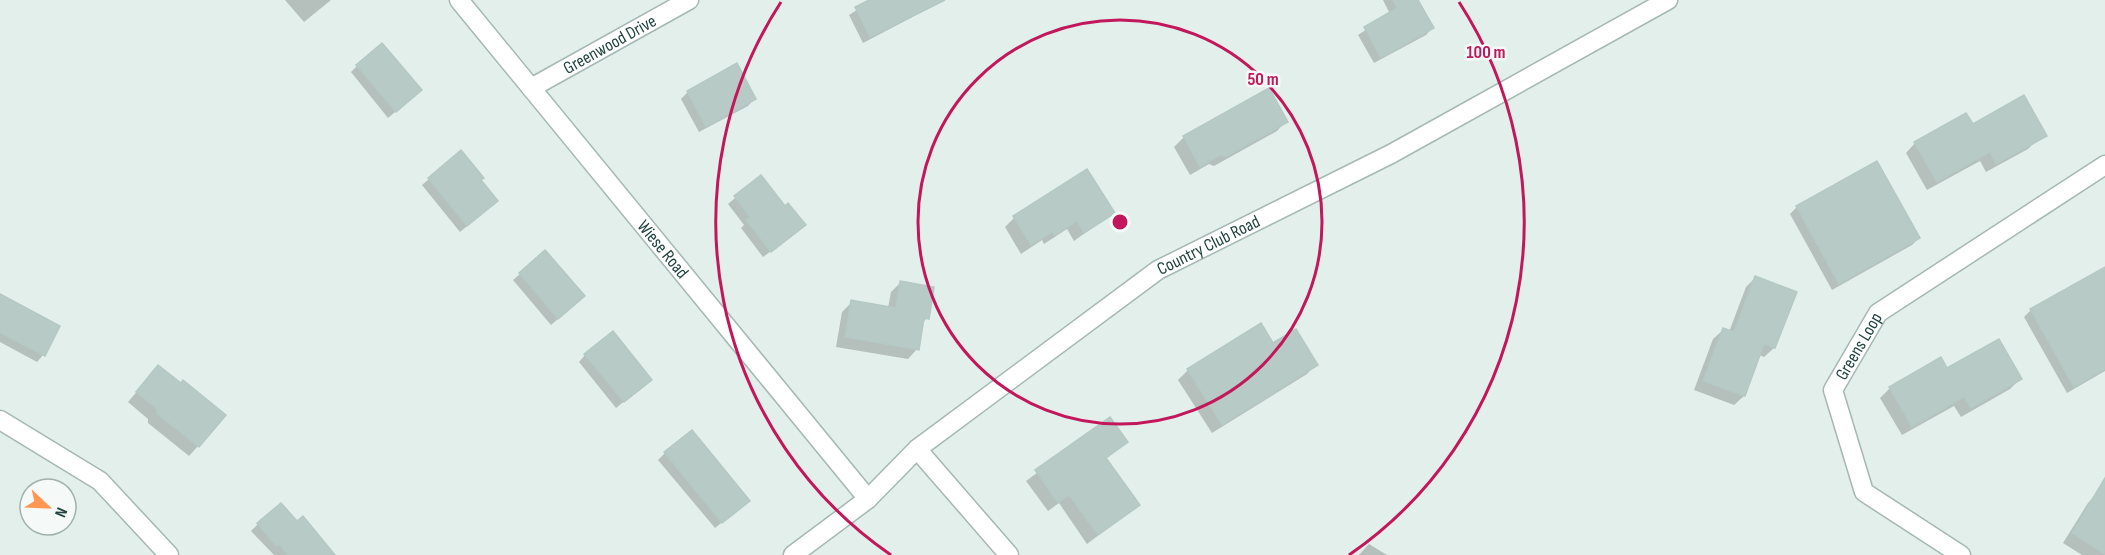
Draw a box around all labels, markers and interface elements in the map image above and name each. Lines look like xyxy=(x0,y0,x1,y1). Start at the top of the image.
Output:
street label: Greenwood Drive xyxy=(560,10,660,79)
text: 100 m xyxy=(1467,42,1506,63)
text: 50 m xyxy=(1247,69,1279,90)
street label: Country Club Road xyxy=(1154,211,1263,280)
centre of rings xyxy=(1110,212,1130,232)
street label: Wiese Road xyxy=(633,216,693,283)
street label: Greens Loop xyxy=(1831,309,1887,384)
north arrow xyxy=(18,477,78,537)
text: N xyxy=(50,505,71,520)

